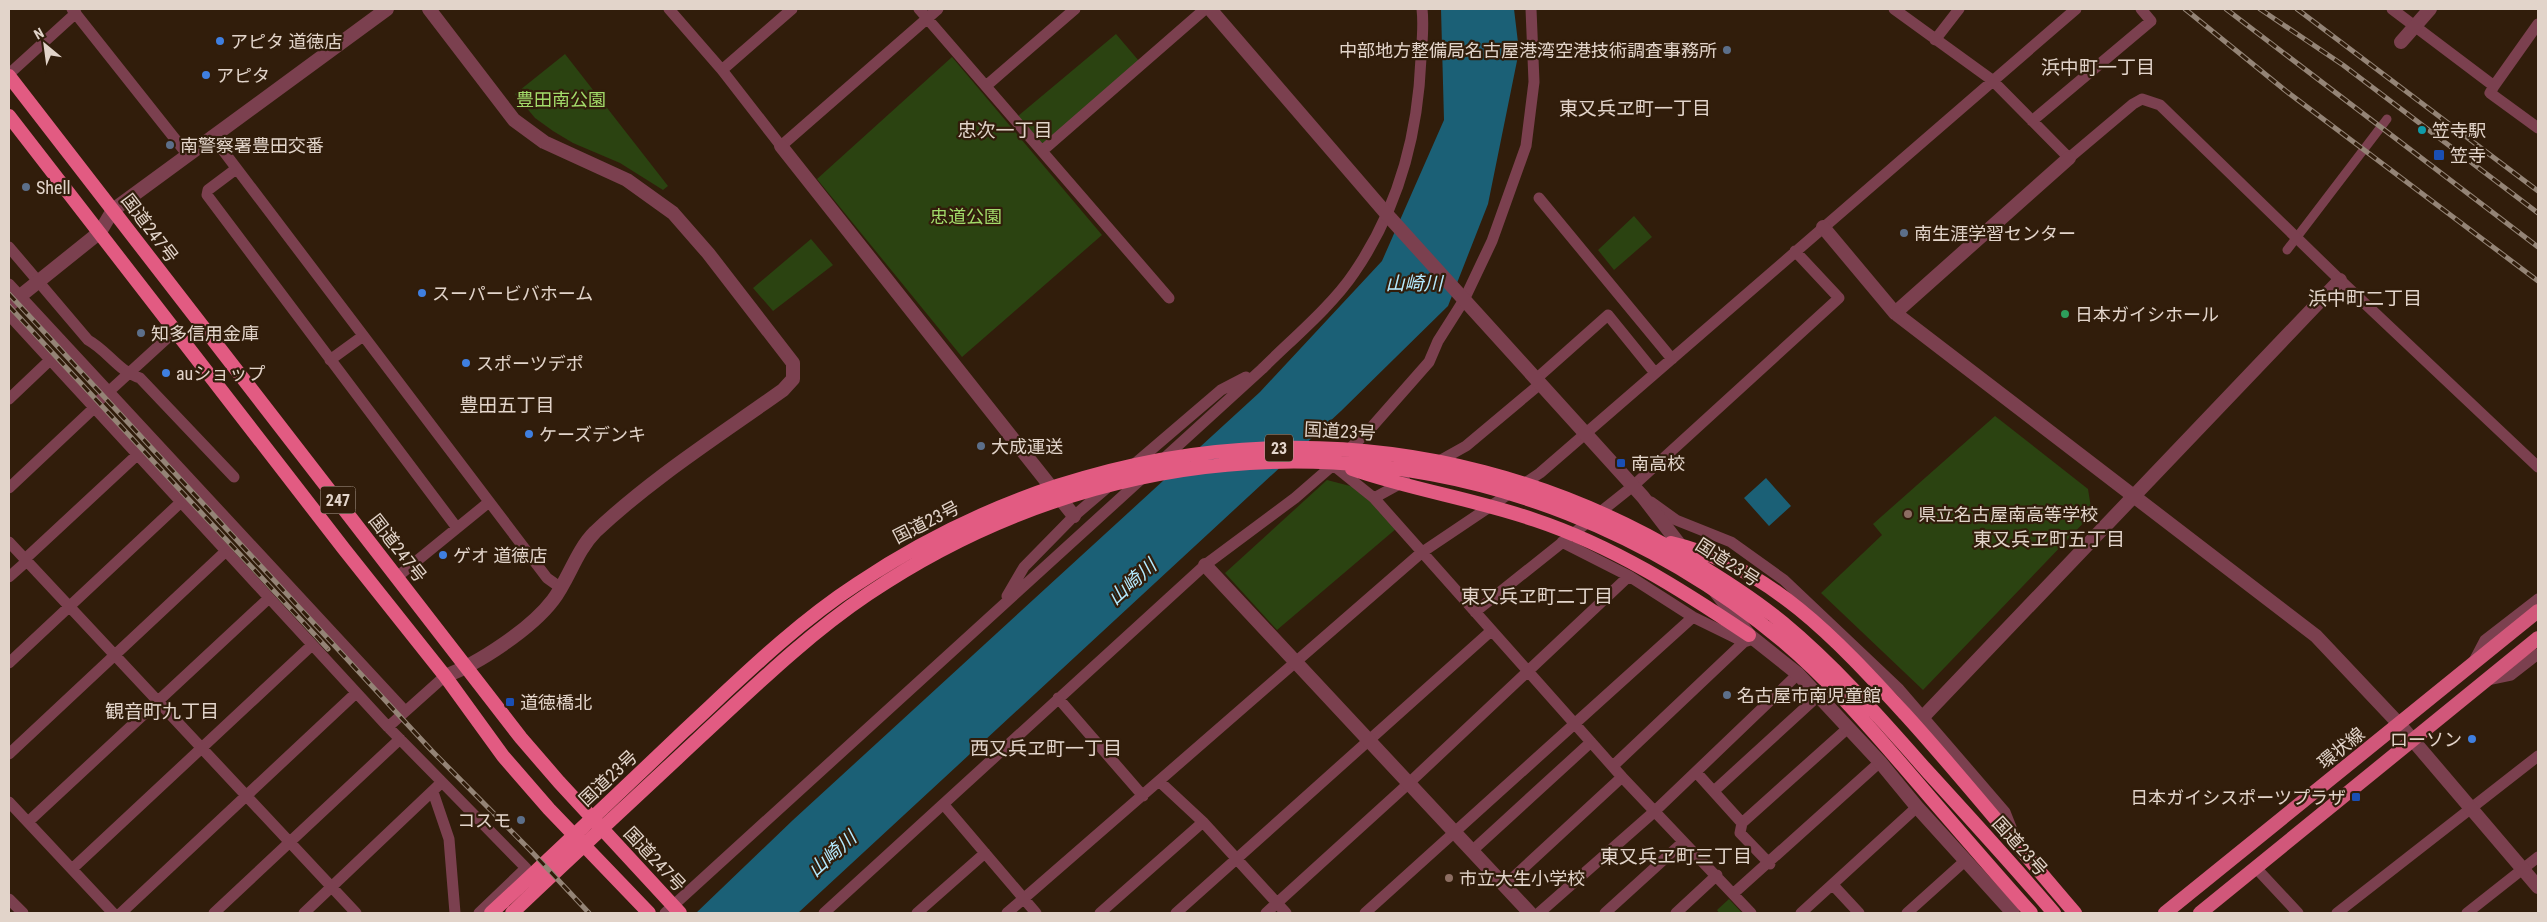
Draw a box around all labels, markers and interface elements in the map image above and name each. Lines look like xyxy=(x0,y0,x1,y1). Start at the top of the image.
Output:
north arrow xyxy=(20,20,70,70)
text: N xyxy=(31,25,46,43)
place label: アピタ 道徳店 xyxy=(230,31,342,52)
marker: アピタ 道徳店 xyxy=(214,35,226,47)
place label: 中部地方整備局名古屋港湾空港技術調査事務所 xyxy=(1339,40,1717,61)
marker: 中部地方整備局名古屋港湾空港技術調査事務所 xyxy=(1721,44,1733,56)
district label: 浜中町一丁目 xyxy=(2041,56,2155,79)
place label: アピタ xyxy=(216,65,270,86)
marker: アピタ xyxy=(200,69,212,81)
park label: 豊田南公園 xyxy=(516,89,606,110)
district label: 東又兵ヱ町一丁目 xyxy=(1559,97,1711,120)
district label: 忠次一丁目 xyxy=(957,119,1053,142)
place label: 笠寺駅 xyxy=(2432,120,2486,141)
marker: 笠寺駅 xyxy=(2416,124,2428,136)
place label: 南警察署豊田交番 xyxy=(180,135,324,156)
marker: 南警察署豊田交番 xyxy=(164,139,176,151)
place label: 笠寺 xyxy=(2450,145,2486,166)
marker: 笠寺 xyxy=(2432,148,2446,162)
place label: Shell xyxy=(36,177,71,198)
marker: Shell xyxy=(20,181,32,193)
street label: 国道247号 xyxy=(117,189,183,267)
park label: 忠道公園 xyxy=(930,206,1002,227)
place label: 南生涯学習センター xyxy=(1914,223,2076,244)
marker: 南生涯学習センター xyxy=(1898,227,1910,239)
water label: 山崎川 xyxy=(1385,272,1444,295)
place label: スーパービバホーム xyxy=(432,283,593,304)
marker: スーパービバホーム xyxy=(416,287,428,299)
district label: 浜中町二丁目 xyxy=(2308,287,2422,310)
place label: 日本ガイシホール xyxy=(2075,304,2219,325)
marker: 日本ガイシホール xyxy=(2059,308,2071,320)
place label: 知多信用金庫 xyxy=(151,323,259,344)
marker: 知多信用金庫 xyxy=(135,327,147,339)
place label: スポーツデポ xyxy=(476,353,584,374)
marker: スポーツデポ xyxy=(460,357,472,369)
place label: auショップ xyxy=(176,363,265,384)
marker: auショップ xyxy=(160,367,172,379)
district label: 豊田五丁目 xyxy=(459,394,555,417)
street label: 国道23号 xyxy=(1304,419,1376,443)
place label: ケーズデンキ xyxy=(539,424,646,445)
marker: ケーズデンキ xyxy=(523,428,535,440)
road number: 23 xyxy=(1265,434,1293,462)
place label: 大成運送 xyxy=(991,436,1063,457)
marker: 大成運送 xyxy=(975,440,987,452)
place label: 南高校 xyxy=(1631,453,1685,474)
marker: 南高校 xyxy=(1615,457,1627,469)
road number: 247 xyxy=(320,486,356,514)
street label: 国道23号 xyxy=(889,496,963,548)
place label: 県立名古屋南高等学校 xyxy=(1918,504,2098,525)
marker: 県立名古屋南高等学校 xyxy=(1902,508,1914,520)
street label: 国道247号 xyxy=(365,510,431,586)
district label: 東又兵ヱ町五丁目 xyxy=(1973,528,2125,551)
street label: 国道23号 xyxy=(1692,534,1764,590)
place label: ゲオ 道徳店 xyxy=(453,545,547,566)
marker: ゲオ 道徳店 xyxy=(437,549,449,561)
water label: 山崎川 xyxy=(1103,553,1162,610)
district label: 東又兵ヱ町二丁目 xyxy=(1461,585,1613,608)
place label: 名古屋市南児童館 xyxy=(1737,685,1881,706)
marker: 名古屋市南児童館 xyxy=(1721,689,1733,701)
place label: 道徳橋北 xyxy=(520,692,592,713)
marker: 道徳橋北 xyxy=(504,696,516,708)
district label: 観音町九丁目 xyxy=(105,700,219,723)
street label: 環状線 xyxy=(2313,723,2369,773)
place label: ローソン xyxy=(2390,729,2462,750)
marker: ローソン xyxy=(2466,733,2478,745)
district label: 西又兵ヱ町一丁目 xyxy=(970,737,1122,760)
street label: 国道23号 xyxy=(575,746,641,810)
place label: 日本ガイシスポーツプラザ xyxy=(2130,787,2346,808)
marker: 日本ガイシスポーツプラザ xyxy=(2350,791,2362,803)
place label: コスモ xyxy=(457,810,511,831)
street label: 国道23号 xyxy=(1988,812,2052,880)
marker: コスモ xyxy=(515,814,527,826)
street label: 国道247号 xyxy=(620,822,690,896)
water label: 山崎川 xyxy=(803,825,862,882)
district label: 東又兵ヱ町三丁目 xyxy=(1600,845,1752,868)
place label: 市立大生小学校 xyxy=(1459,868,1585,889)
marker: 市立大生小学校 xyxy=(1443,872,1455,884)

